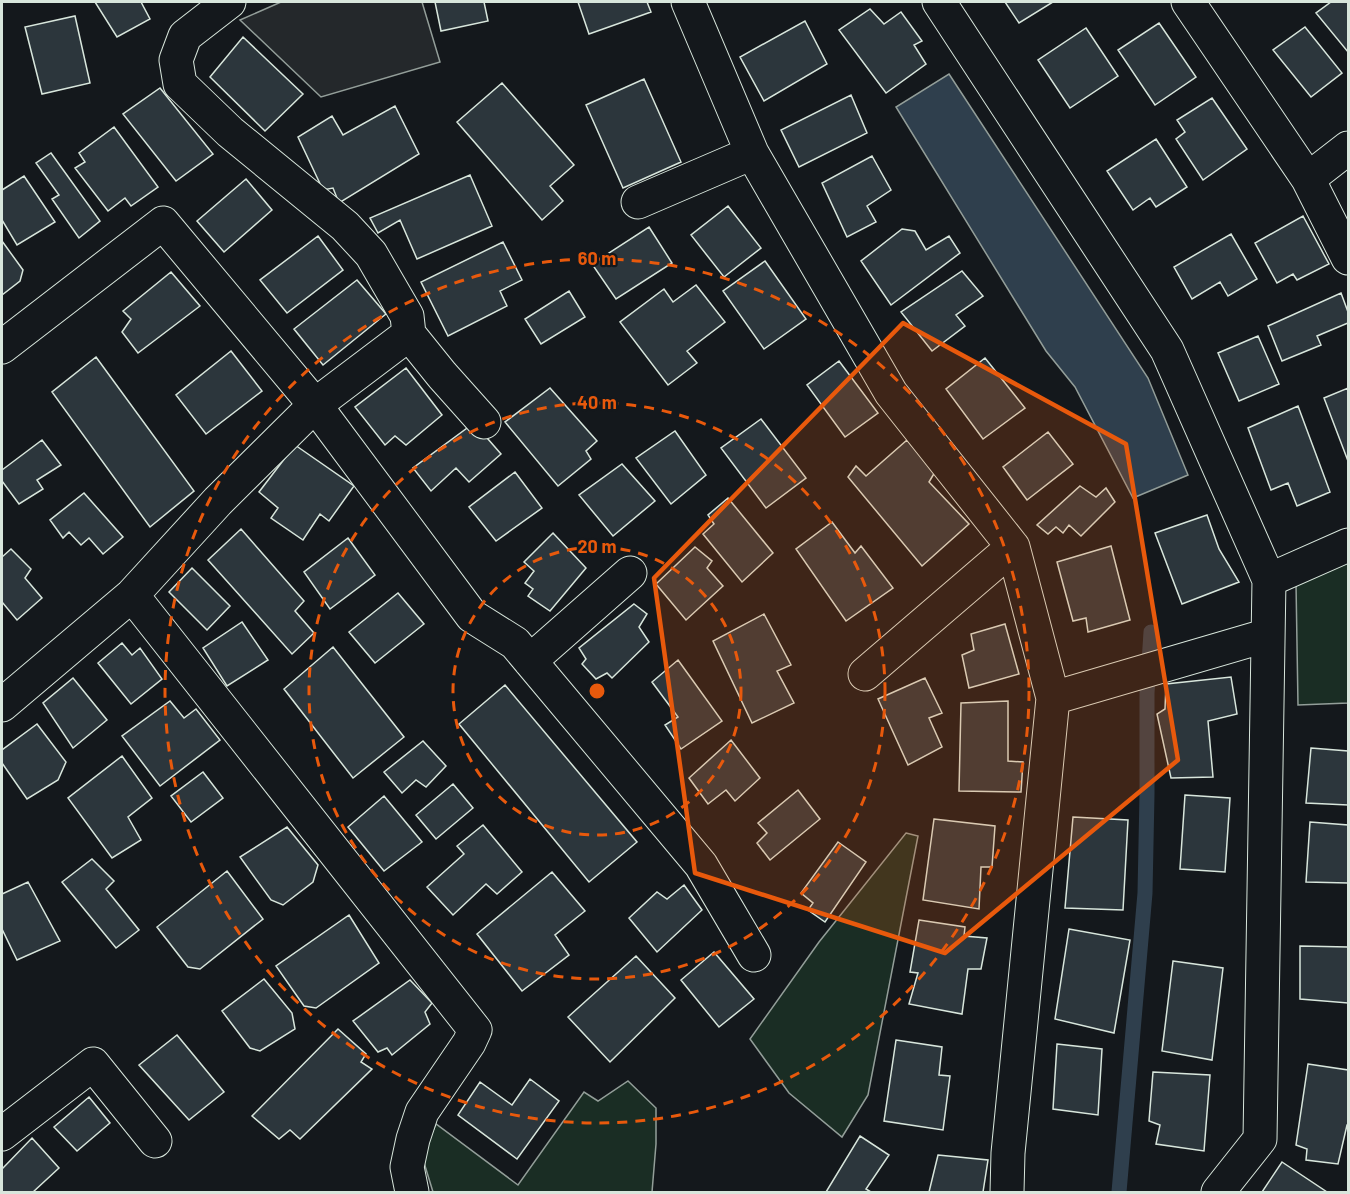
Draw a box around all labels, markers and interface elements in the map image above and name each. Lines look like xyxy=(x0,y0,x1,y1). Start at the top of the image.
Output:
text: 60 m xyxy=(578,247,616,269)
text: 40 m xyxy=(577,391,617,413)
text: 20 m xyxy=(578,535,616,557)
centre of rings xyxy=(587,681,607,701)

